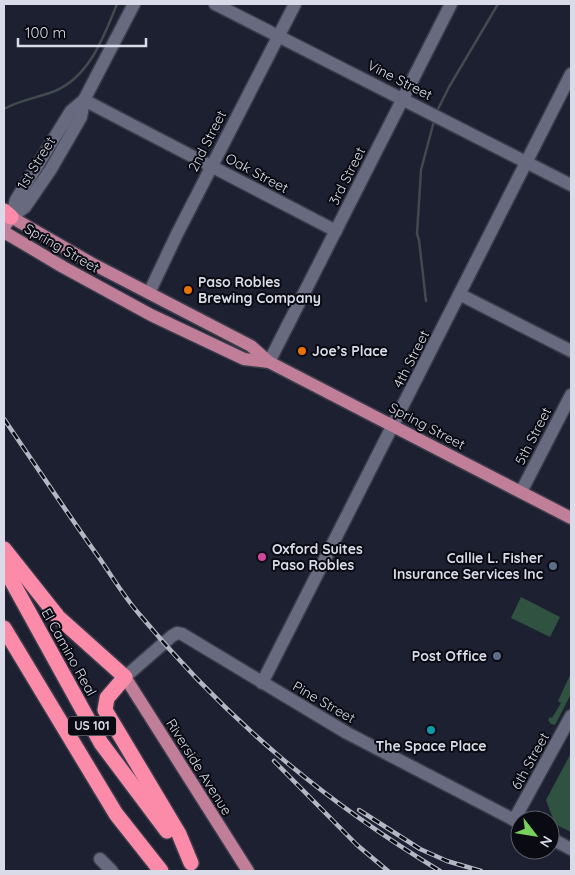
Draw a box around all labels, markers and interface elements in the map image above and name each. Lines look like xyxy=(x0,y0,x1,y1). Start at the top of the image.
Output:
scale bar xyxy=(18,15,145,47)
text: 100 m xyxy=(25,23,66,42)
street label: Vine Street xyxy=(365,56,436,104)
street label: 2nd Street xyxy=(184,107,230,175)
street label: 1st Street xyxy=(13,133,59,193)
street label: 3rd Street xyxy=(325,144,369,208)
street label: Oak Street xyxy=(222,149,292,197)
street label: Spring Street xyxy=(21,219,103,277)
place label: Paso Robles Brewing Company xyxy=(198,273,321,307)
marker: Paso Robles Brewing Company xyxy=(182,284,194,296)
street label: 4th Street xyxy=(389,327,433,391)
place label: Joe’s Place xyxy=(312,342,388,360)
marker: Joe’s Place xyxy=(296,345,308,357)
street label: Spring Street xyxy=(386,398,468,454)
street label: 5th Street xyxy=(511,404,555,468)
place label: Oxford Suites Paso Robles xyxy=(272,540,363,574)
place label: Callie L. Fisher Insurance Services Inc xyxy=(393,549,543,583)
marker: Oxford Suites Paso Robles xyxy=(256,551,268,563)
marker: Callie L. Fisher Insurance Services Inc xyxy=(547,560,559,572)
street label: El Camino Real xyxy=(37,605,101,699)
place label: Post Office xyxy=(412,647,487,665)
marker: Post Office xyxy=(491,650,503,662)
street label: Pine Street xyxy=(289,677,359,727)
street label: Riverside Avenue xyxy=(162,715,236,819)
road number: US 101 xyxy=(68,716,116,736)
marker: The Space Place xyxy=(425,724,437,736)
street label: 6th Street xyxy=(507,729,553,793)
place label: The Space Place xyxy=(375,737,487,755)
north arrow xyxy=(510,810,560,860)
text: N xyxy=(536,833,557,851)

